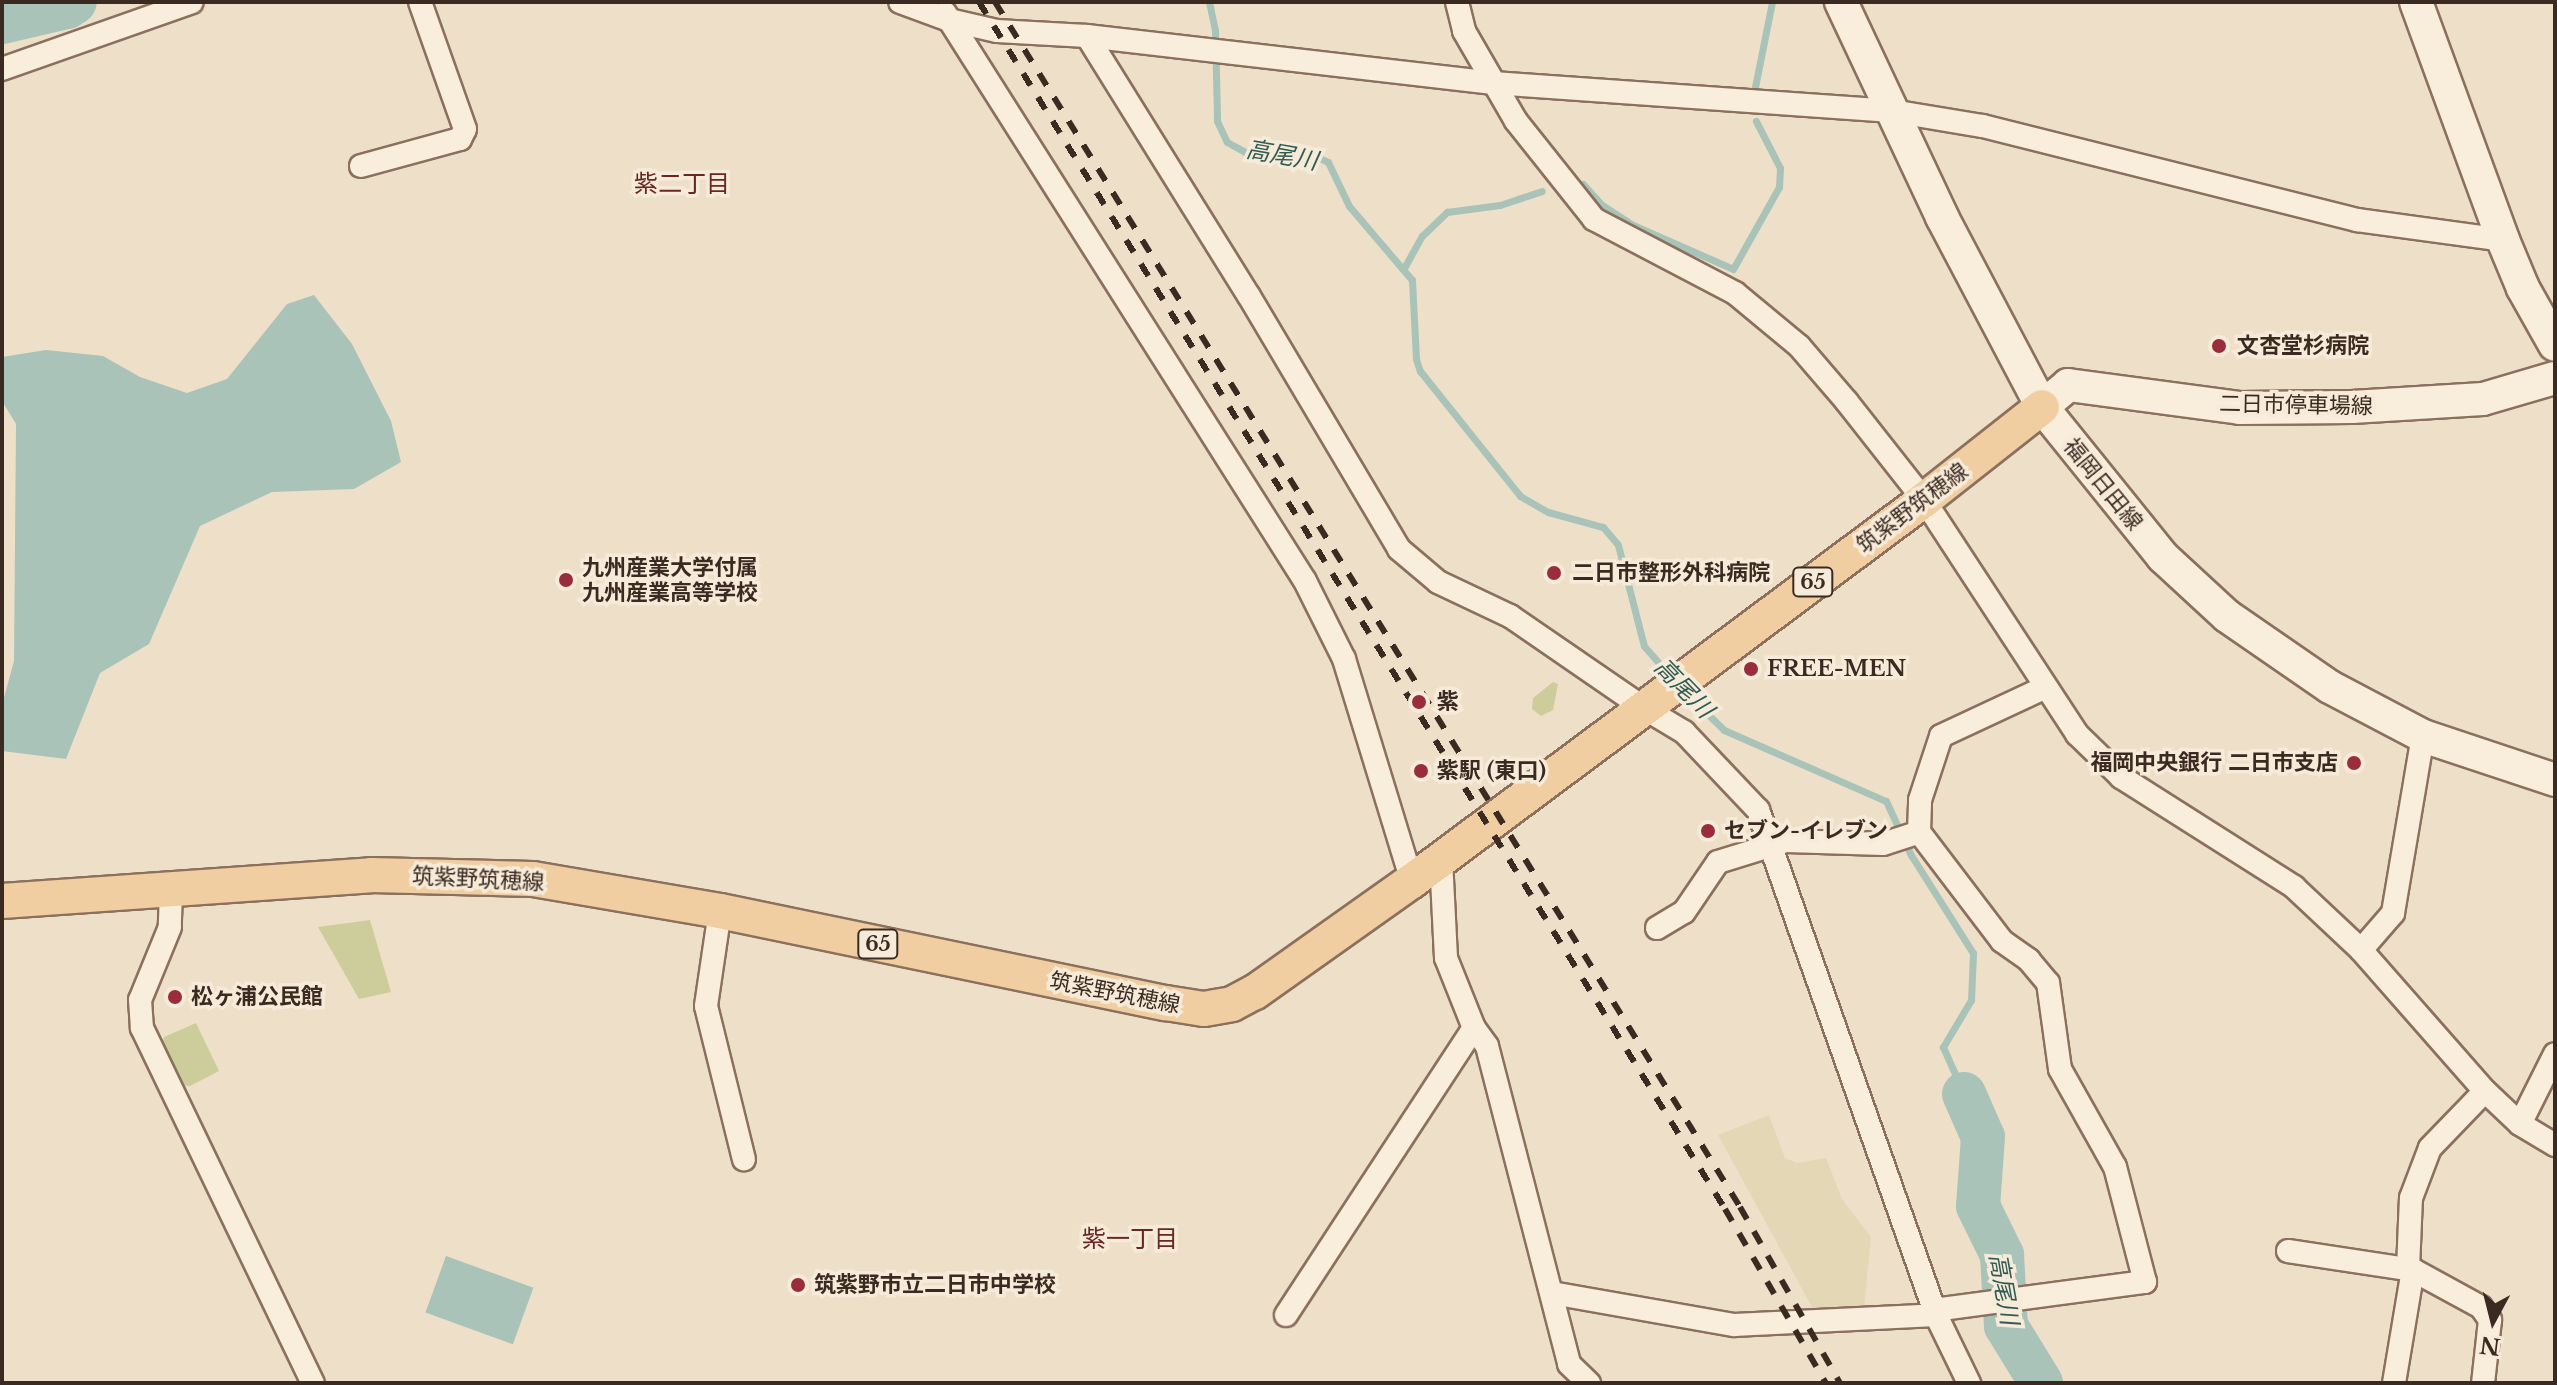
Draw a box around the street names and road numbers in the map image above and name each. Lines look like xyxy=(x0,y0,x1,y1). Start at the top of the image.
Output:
street label: 二日市停車場線 xyxy=(2219,390,2373,420)
street label: 福岡日田線 xyxy=(2058,433,2148,535)
street label: 筑紫野筑穂線 xyxy=(1851,458,1973,558)
road number: 65 xyxy=(1791,566,1835,598)
street label: 筑紫野筑穂線 xyxy=(411,862,545,896)
road number: 65 xyxy=(856,928,900,960)
street label: 筑紫野筑穂線 xyxy=(1048,967,1182,1019)

